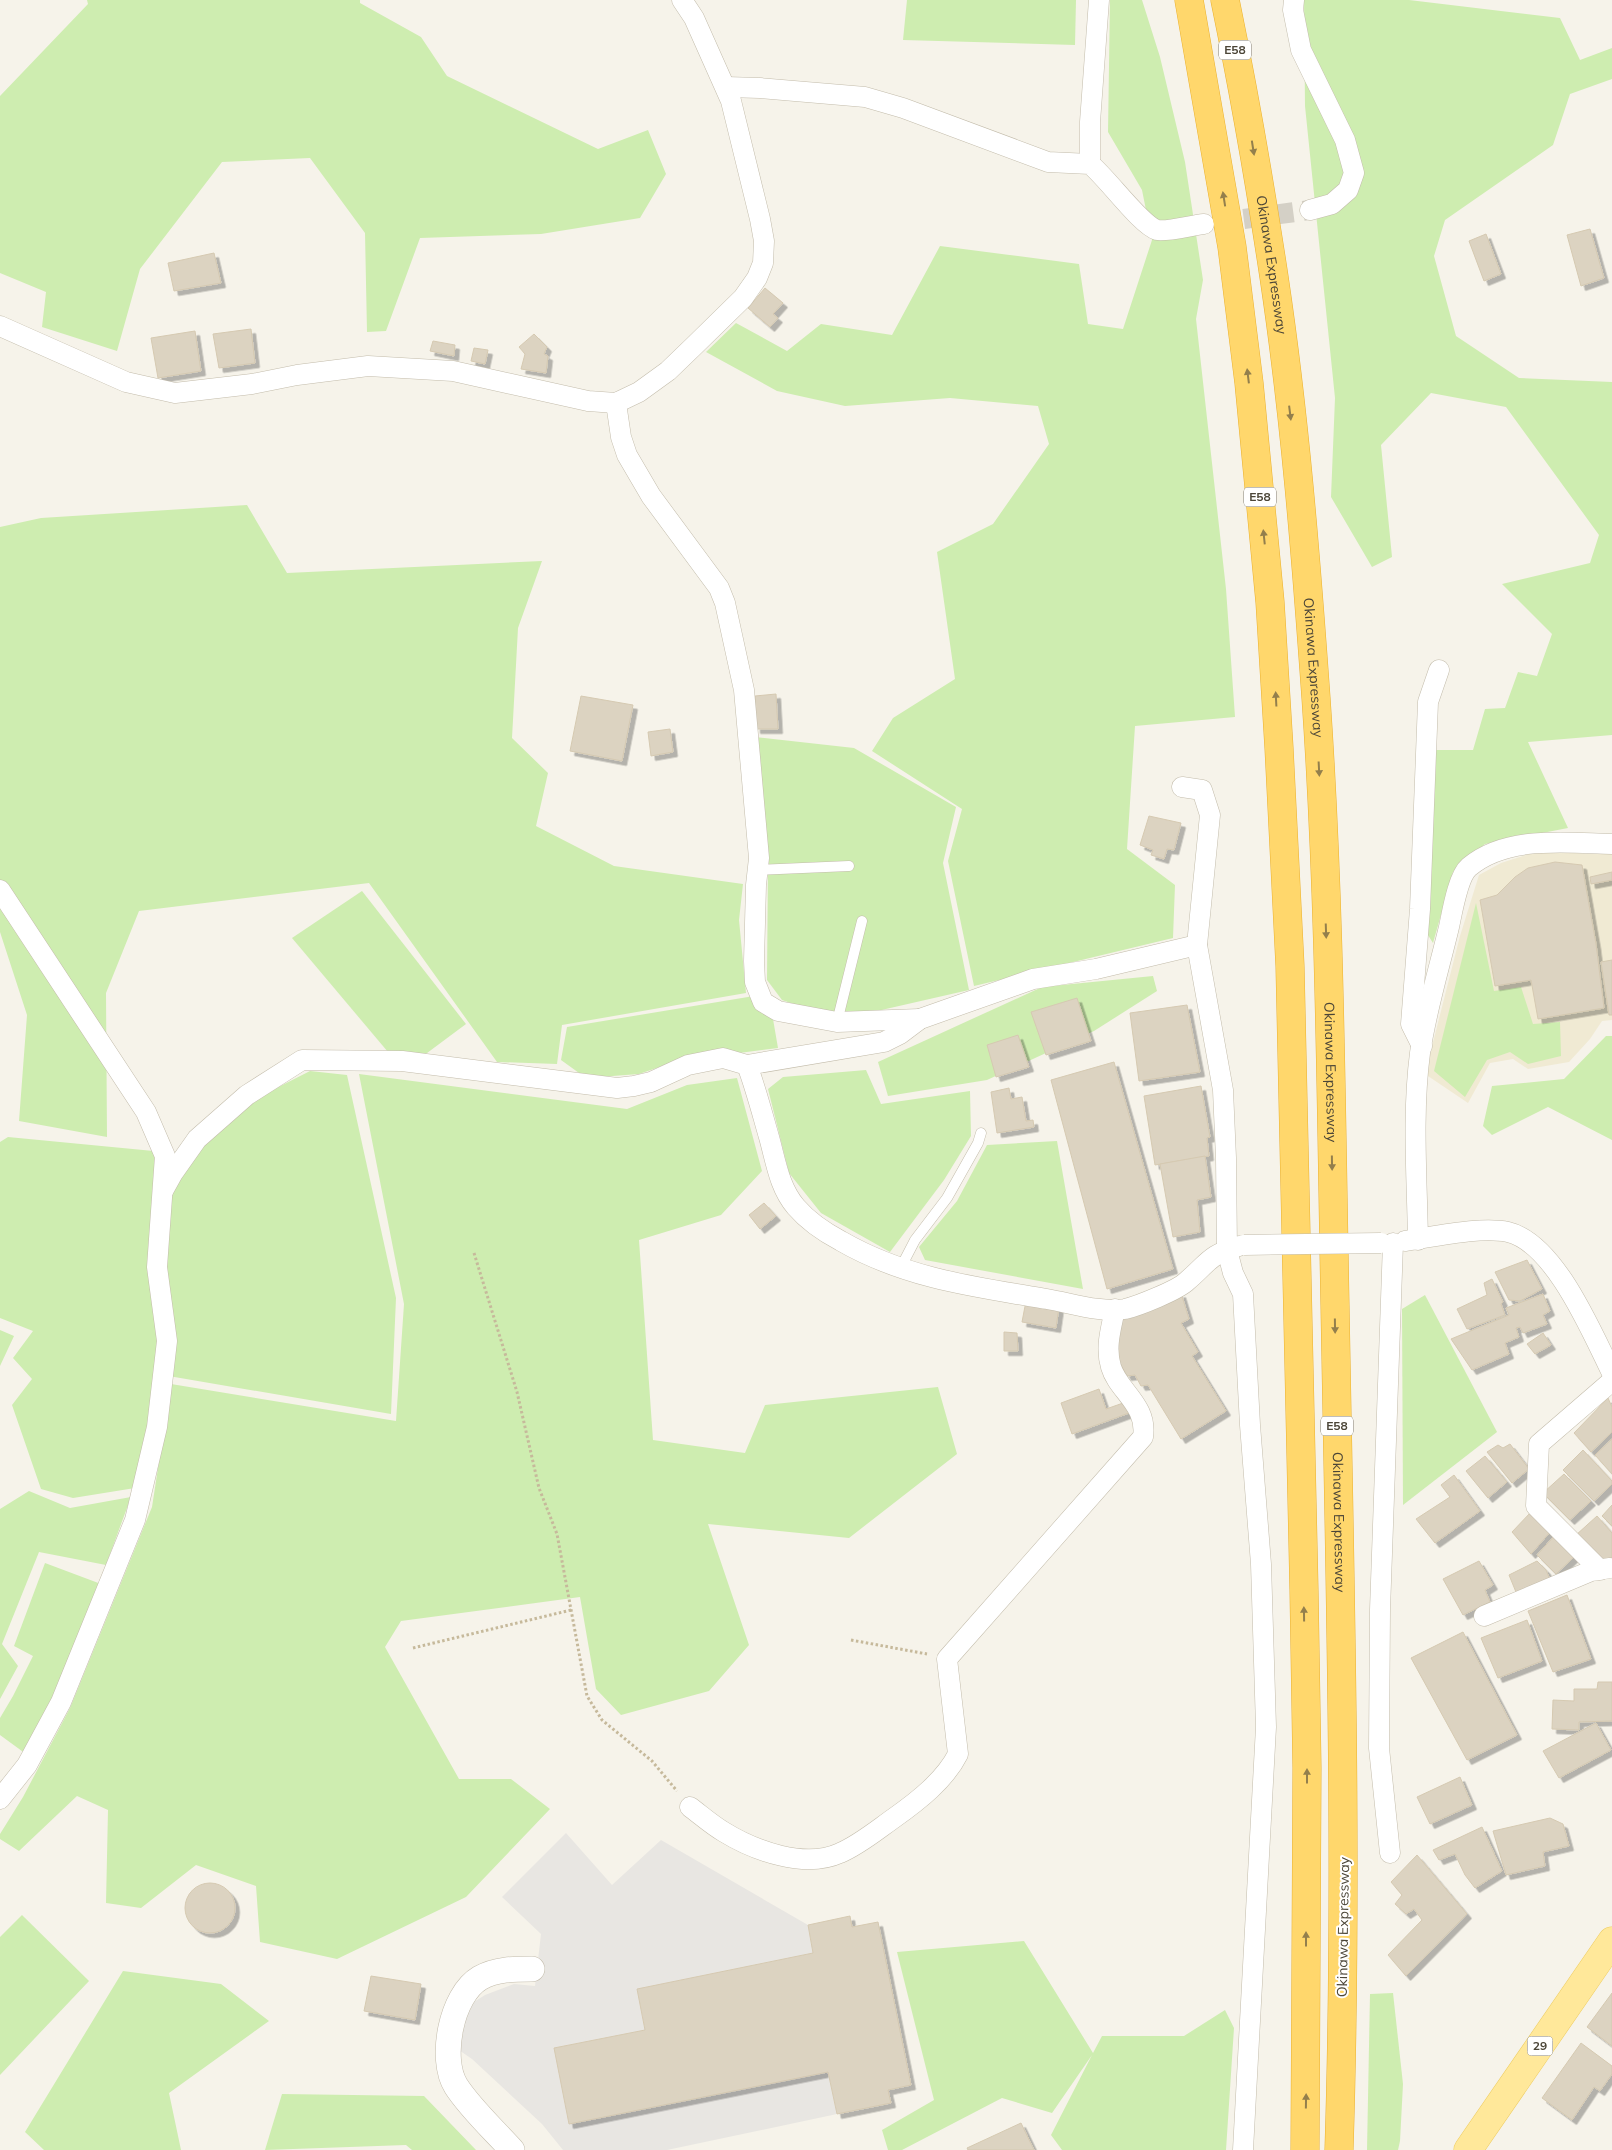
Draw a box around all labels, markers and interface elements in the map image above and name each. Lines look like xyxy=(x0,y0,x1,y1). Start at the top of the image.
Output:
road number: E58 xyxy=(1219,40,1251,60)
one-way arrow xyxy=(1250,141,1258,157)
one-way arrow xyxy=(1220,191,1228,207)
street label: Okinawa Expressway xyxy=(1252,194,1291,336)
one-way arrow xyxy=(1244,367,1252,383)
one-way arrow xyxy=(1286,406,1294,422)
road number: E58 xyxy=(1244,488,1276,507)
one-way arrow xyxy=(1260,529,1268,545)
street label: Okinawa Expressway xyxy=(1300,597,1328,739)
one-way arrow xyxy=(1272,691,1280,707)
one-way arrow xyxy=(1315,761,1323,777)
one-way arrow xyxy=(1322,923,1330,939)
street label: Okinawa Expressway xyxy=(1320,1002,1341,1143)
one-way arrow xyxy=(1328,1156,1336,1172)
one-way arrow xyxy=(1331,1318,1339,1334)
road number: E58 xyxy=(1321,1416,1353,1435)
street label: Okinawa Expressway xyxy=(1329,1452,1349,1593)
one-way arrow xyxy=(1300,1606,1308,1622)
one-way arrow xyxy=(1303,1768,1311,1784)
street label: Okinawa Expressway xyxy=(1333,1856,1353,1997)
one-way arrow xyxy=(1302,1931,1310,1947)
road number: 29 xyxy=(1528,2036,1552,2056)
one-way arrow xyxy=(1302,2093,1310,2109)

